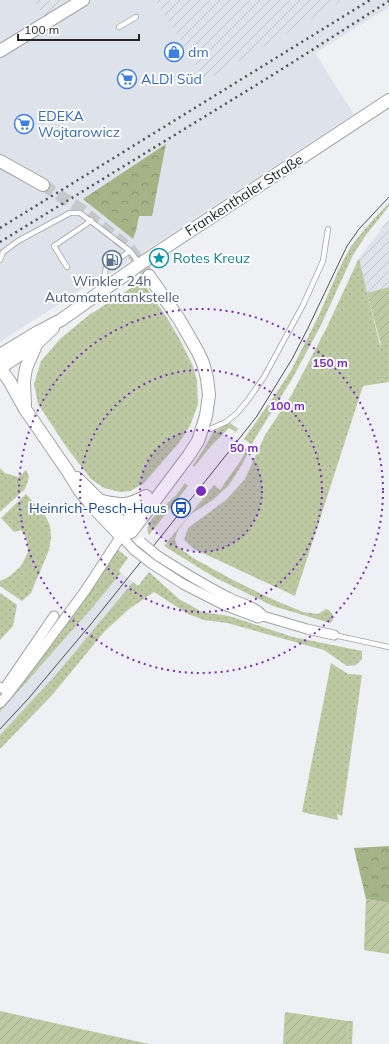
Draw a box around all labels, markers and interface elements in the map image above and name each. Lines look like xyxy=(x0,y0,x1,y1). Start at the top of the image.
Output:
scale bar xyxy=(18,16,139,42)
text: 100 m xyxy=(24,22,59,37)
shop icon: dm xyxy=(163,41,185,63)
place label: dm xyxy=(188,43,209,61)
supermarket icon: ALDI Süd xyxy=(116,68,138,90)
place label: ALDI Süd xyxy=(141,70,202,88)
place label: EDEKA Wojtarowicz xyxy=(38,107,120,141)
supermarket icon: EDEKA Wojtarowicz xyxy=(13,113,35,135)
street label: Frankenthaler Straße xyxy=(182,150,306,240)
place icon: Rotes Kreuz xyxy=(148,247,170,269)
fuel station icon: Winkler 24h Automatentankstelle xyxy=(101,249,123,271)
place label: Rotes Kreuz xyxy=(173,249,250,267)
place label: Winkler 24h Automatentankstelle xyxy=(45,272,179,306)
text: 150 m xyxy=(312,355,348,370)
text: 100 m xyxy=(269,398,305,413)
text: 50 m xyxy=(230,440,258,455)
centre of rings xyxy=(194,484,208,498)
bus stop icon: Heinrich-Pesch-Haus xyxy=(170,497,192,519)
place label: Heinrich-Pesch-Haus xyxy=(29,499,167,517)

